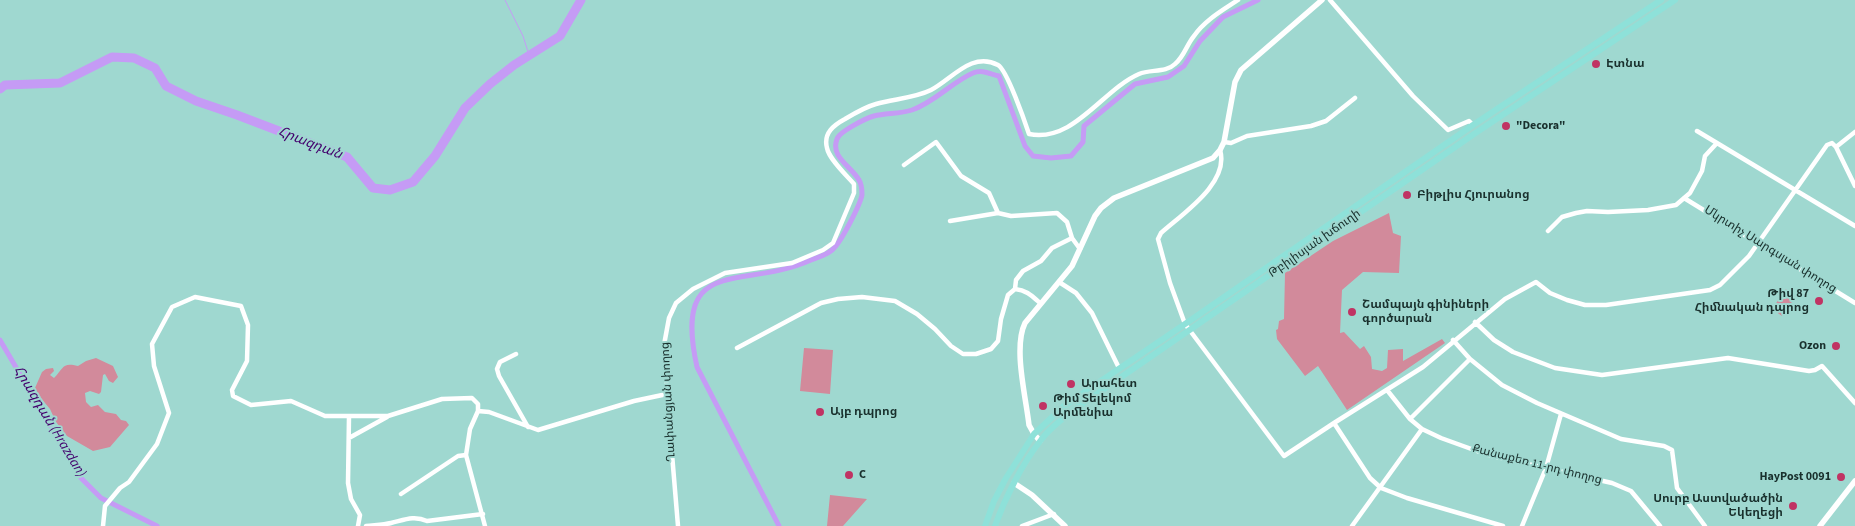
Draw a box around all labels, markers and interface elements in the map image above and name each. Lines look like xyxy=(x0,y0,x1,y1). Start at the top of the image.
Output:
place label: Էտնա xyxy=(1606,57,1645,71)
marker: Էտնա xyxy=(1590,58,1602,70)
place label: "Decora" xyxy=(1516,119,1565,133)
marker: "Decora" xyxy=(1500,120,1512,132)
water label: Հրազդան xyxy=(276,124,344,164)
place label: Բիթլիս Հյուրանոց xyxy=(1417,188,1530,202)
marker: Բիթլիս Հյուրանոց xyxy=(1401,189,1413,201)
street label: Մկրտիչ Սարգսյան փողոց xyxy=(1701,203,1839,297)
street label: Թբիլիսյան խճուղի xyxy=(1266,207,1364,281)
place label: Թիվ 87 Հիմնական դպրոց xyxy=(1694,287,1809,315)
marker: Թիվ 87 Հիմնական դպրոց xyxy=(1813,295,1825,307)
place label: Շամպայն գինիների գործարան xyxy=(1362,298,1489,326)
marker: Շամպայն գինիների գործարան xyxy=(1346,306,1358,318)
place label: Ozon xyxy=(1799,339,1826,353)
marker: Ozon xyxy=(1830,340,1842,352)
street label: Ղափանցյան փողոց xyxy=(659,342,679,462)
water label: Հրազդան (Hrazdan) xyxy=(9,363,89,481)
place label: Արահետ xyxy=(1081,377,1137,391)
marker: Արահետ xyxy=(1065,378,1077,390)
place label: Թիմ Տելեկոմ Արմենիա xyxy=(1053,392,1131,420)
marker: Թիմ Տելեկոմ Արմենիա xyxy=(1037,400,1049,412)
place label: Այբ դպրոց xyxy=(830,405,897,419)
marker: Այբ դպրոց xyxy=(814,406,826,418)
street label: Քանաքեռ 11-րդ փողոց xyxy=(1471,442,1603,488)
place label: C xyxy=(859,468,866,482)
marker: C xyxy=(843,469,855,481)
place label: HayPost 0091 xyxy=(1759,470,1831,484)
marker: HayPost 0091 xyxy=(1835,471,1847,483)
place label: Սուրբ Աստվածածին Եկեղեցի xyxy=(1653,492,1783,520)
marker: Սուրբ Աստվածածին Եկեղեցի xyxy=(1787,500,1799,512)

